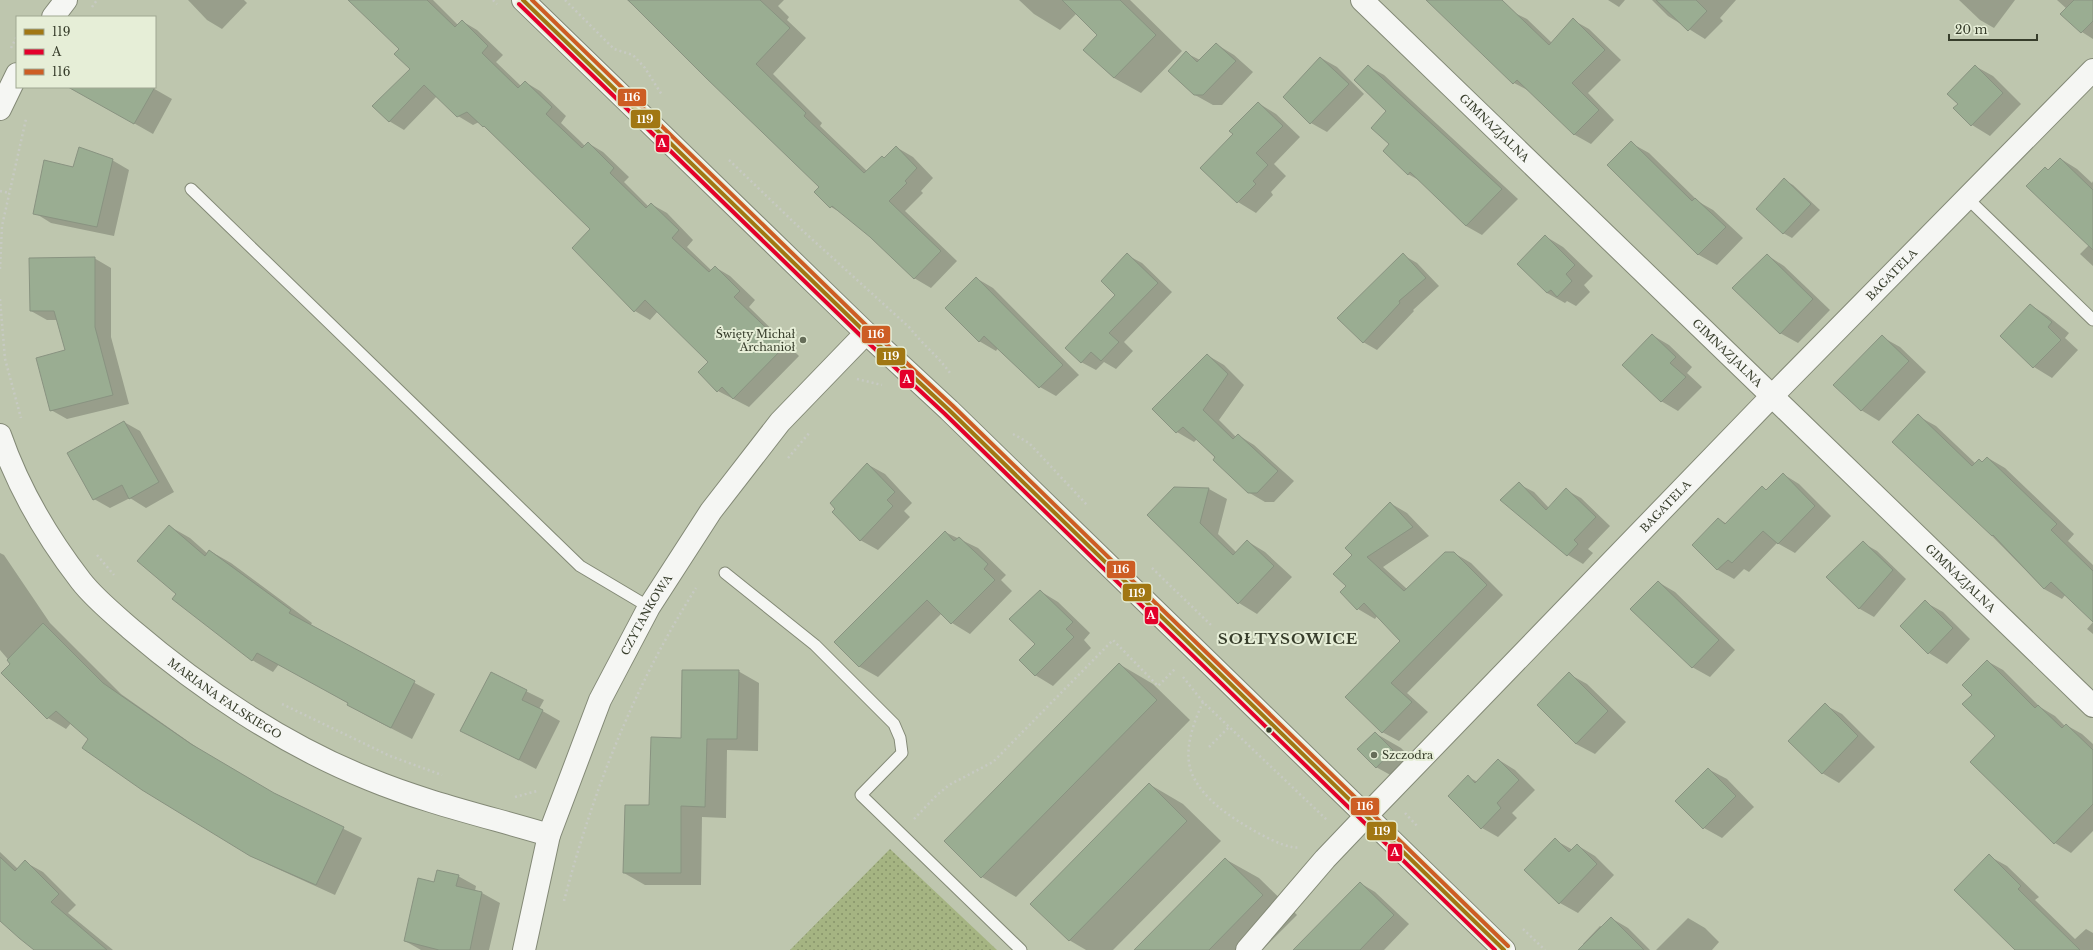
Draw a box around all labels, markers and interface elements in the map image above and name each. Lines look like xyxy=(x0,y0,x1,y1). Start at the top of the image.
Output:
legend xyxy=(16,16,156,88)
scale bar xyxy=(1949,16,2037,42)
text: 20 m xyxy=(1955,22,1987,37)
text: 119 xyxy=(52,24,70,39)
text: A xyxy=(51,44,62,59)
text: 116 xyxy=(52,64,71,79)
line badge: 116 xyxy=(617,88,647,107)
text: 116 xyxy=(623,90,641,104)
street label: GIMNAZJALNA xyxy=(1456,91,1533,165)
line badge: 119 xyxy=(630,109,661,129)
text: 119 xyxy=(636,112,654,126)
line badge: A xyxy=(655,134,670,153)
text: A xyxy=(657,136,668,150)
street label: BAGATELA xyxy=(1863,245,1921,303)
street label: GIMNAZJALNA xyxy=(1689,316,1766,390)
line badge: 116 xyxy=(861,325,891,344)
place label: Święty Michał Archanioł xyxy=(716,327,795,354)
text: 116 xyxy=(867,327,885,341)
marker: Święty Michał Archanioł xyxy=(798,335,808,345)
line badge: 119 xyxy=(876,347,906,366)
text: 119 xyxy=(882,349,900,363)
line badge: A xyxy=(899,369,915,389)
text: A xyxy=(902,372,913,386)
street label: BAGATELA xyxy=(1637,477,1694,535)
street label: GIMNAZJALNA xyxy=(1923,541,1999,615)
line badge: 116 xyxy=(1106,560,1136,579)
text: 116 xyxy=(1112,562,1130,576)
street label: CZYTANKOWA xyxy=(618,571,675,658)
line badge: 119 xyxy=(1122,583,1152,602)
text: 119 xyxy=(1128,586,1146,600)
line badge: A xyxy=(1144,606,1159,625)
text: A xyxy=(1146,608,1157,622)
district label: SOŁTYSOWICE xyxy=(1218,629,1358,648)
street label: MARIANA FALSKIEGO xyxy=(165,655,284,742)
unlabelled marker xyxy=(1264,725,1274,735)
place label: Szczodra xyxy=(1382,748,1434,762)
marker: Szczodra xyxy=(1369,750,1379,760)
line badge: 116 xyxy=(1350,797,1380,816)
text: 116 xyxy=(1356,799,1374,813)
line badge: 119 xyxy=(1366,821,1397,841)
text: 119 xyxy=(1373,824,1391,838)
line badge: A xyxy=(1387,843,1403,862)
text: A xyxy=(1390,845,1401,859)

